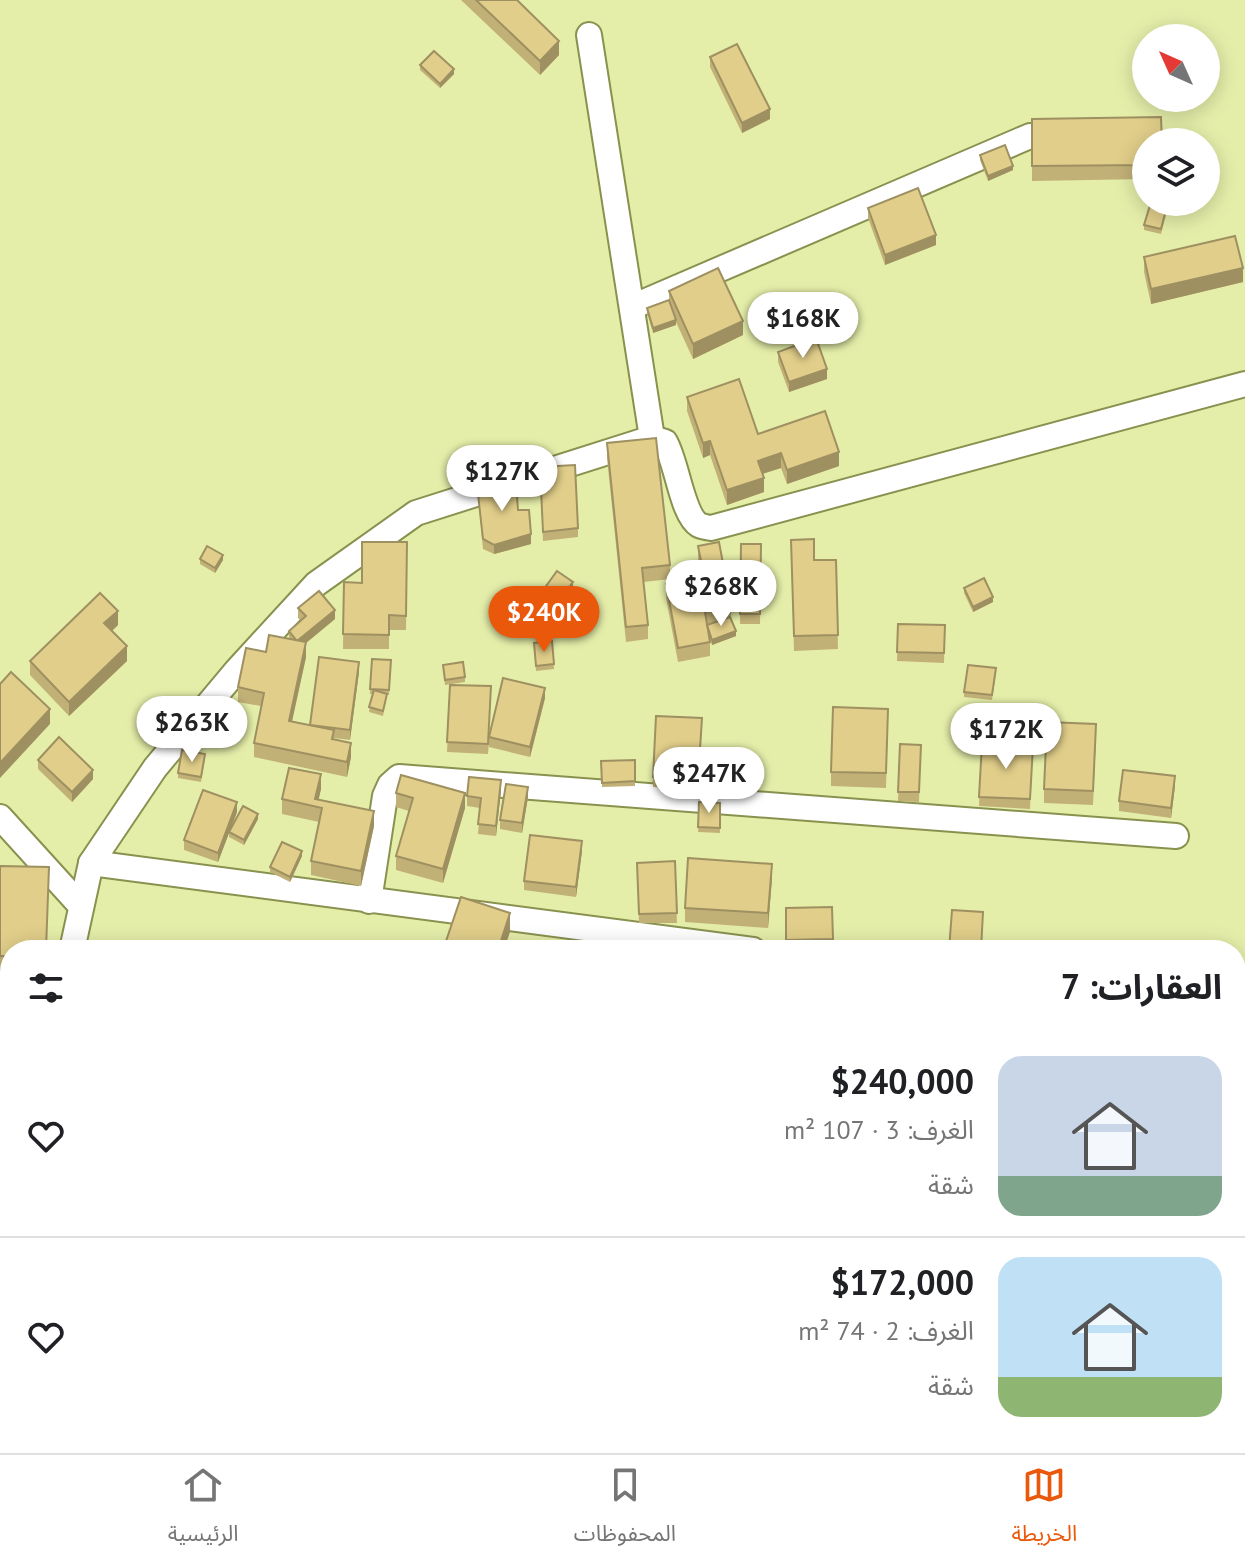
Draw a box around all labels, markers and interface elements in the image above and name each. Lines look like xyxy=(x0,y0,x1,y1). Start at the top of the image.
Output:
north arrow xyxy=(1132,24,1220,112)
map controls xyxy=(1132,24,1220,216)
button: layers xyxy=(1132,128,1220,216)
pin: $168K xyxy=(747,292,859,360)
text: $168K xyxy=(765,301,841,334)
pin: $127K xyxy=(446,445,558,513)
text: $127K xyxy=(464,454,540,487)
pin: $268K xyxy=(665,560,777,628)
text: $268K xyxy=(683,569,759,602)
pin: $240K xyxy=(488,586,600,654)
text: $240K xyxy=(506,595,582,628)
pin: $263K xyxy=(136,696,248,764)
pin: $172K xyxy=(950,703,1062,771)
text: $263K xyxy=(154,705,230,738)
text: $172K xyxy=(968,712,1044,745)
pin: $247K xyxy=(653,747,765,815)
text: $247K xyxy=(671,756,747,789)
text: العقارات: 7 xyxy=(1061,964,1222,1008)
icon: filters xyxy=(24,966,68,1010)
text: $240,000 xyxy=(830,1059,974,1103)
icon: home xyxy=(1062,1088,1158,1184)
text: الغرف: 3 · 107 m² xyxy=(784,1113,974,1146)
icon: heart xyxy=(24,1114,68,1158)
text: شقة xyxy=(928,1168,974,1201)
text: $172,000 xyxy=(830,1260,974,1304)
icon: home xyxy=(1062,1289,1158,1385)
text: الغرف: 2 · 74 m² xyxy=(798,1314,974,1347)
icon: heart xyxy=(24,1315,68,1359)
text: شقة xyxy=(928,1369,974,1402)
tab: الرئيسية xyxy=(168,1463,238,1557)
tab: المحفوظات xyxy=(574,1463,676,1557)
tab: الخريطة xyxy=(1011,1463,1077,1557)

